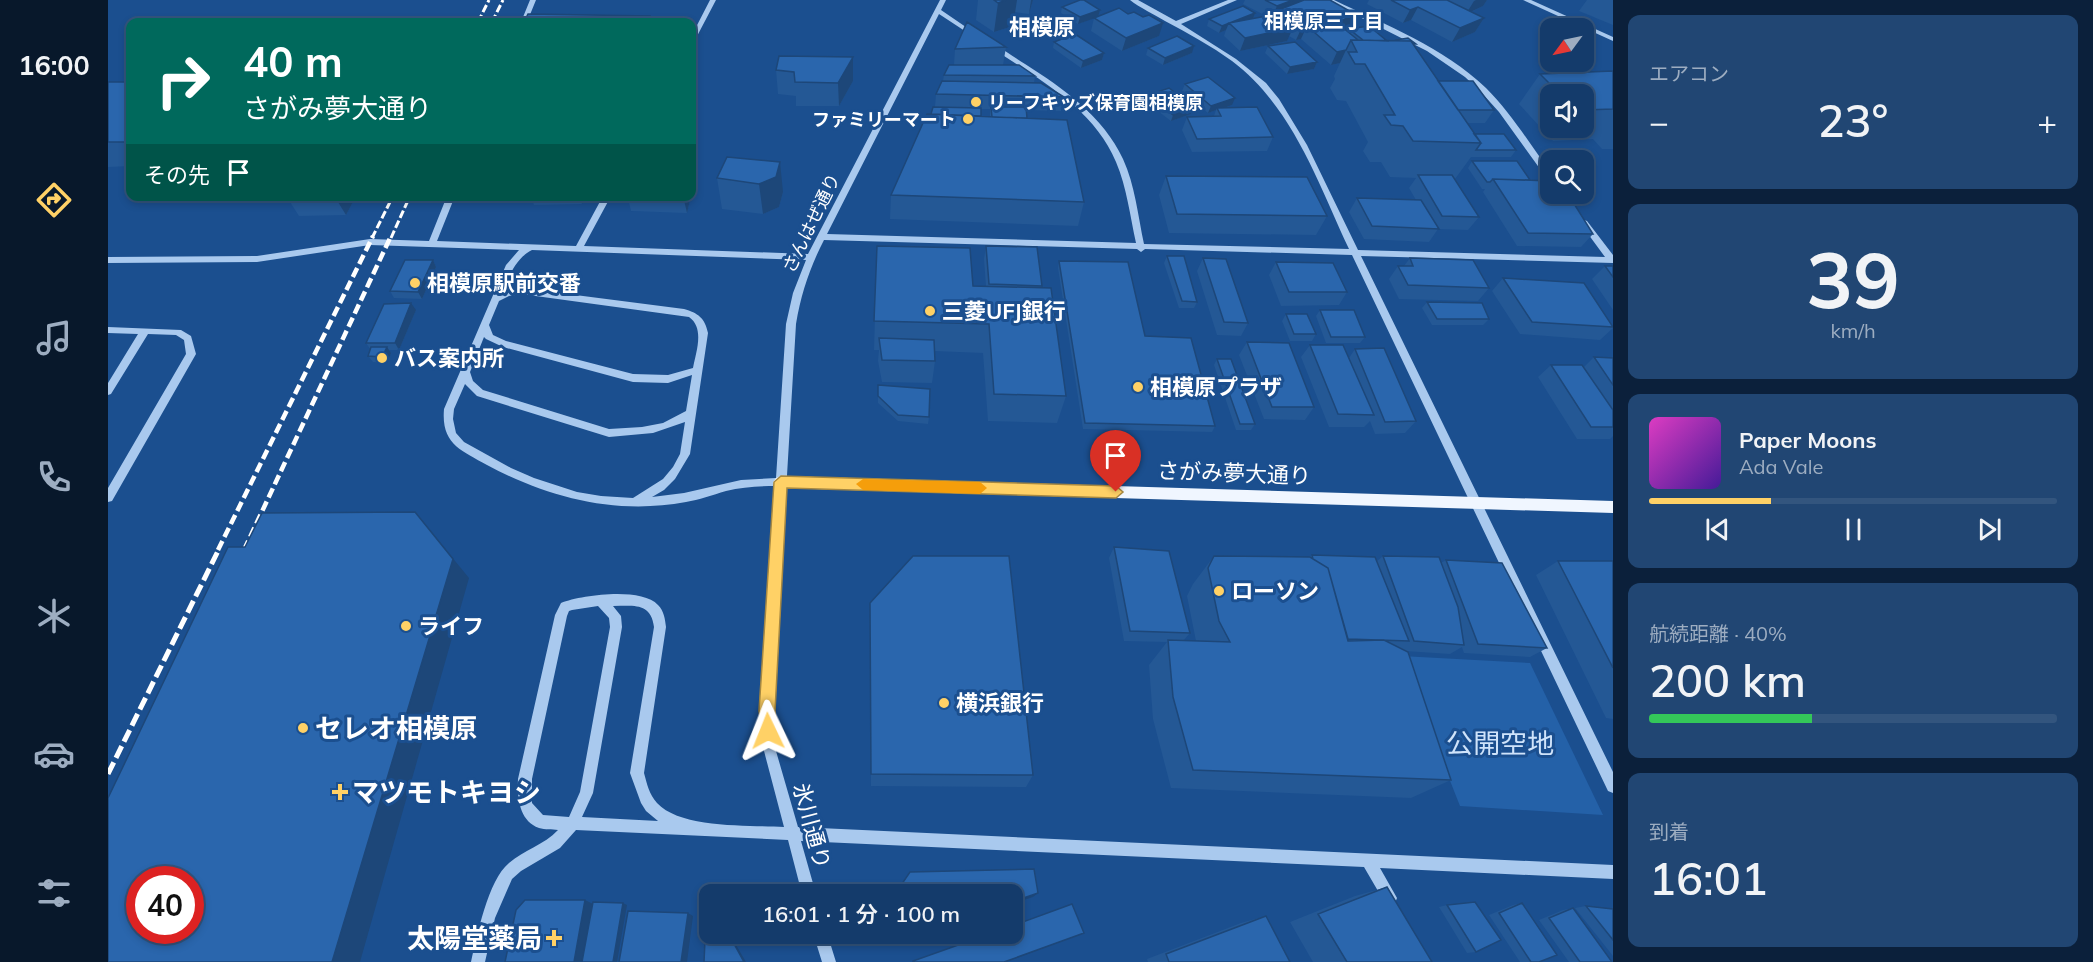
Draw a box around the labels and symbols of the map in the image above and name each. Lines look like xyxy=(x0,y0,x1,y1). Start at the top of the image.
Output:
district label: 相模原三丁目 xyxy=(1264,8,1384,33)
district label: 相模原 xyxy=(1009,13,1075,41)
north arrow xyxy=(1540,18,1594,72)
place label: リーフキッズ保育園相模原 xyxy=(988,91,1203,114)
marker: リーフキッズ保育園相模原 xyxy=(969,95,983,109)
place label: ファミリーマート xyxy=(812,108,956,131)
marker: ファミリーマート xyxy=(961,112,975,126)
street label: さんはぜ通り xyxy=(777,169,845,277)
place label: 相模原駅前交番 xyxy=(427,269,581,297)
marker: 相模原駅前交番 xyxy=(408,276,422,290)
place label: 三菱UFJ銀行 xyxy=(942,297,1066,325)
marker: 三菱UFJ銀行 xyxy=(923,304,937,318)
place label: バス案内所 xyxy=(394,344,504,372)
marker: バス案内所 xyxy=(375,351,389,365)
place label: 相模原プラザ xyxy=(1150,373,1282,401)
marker: 相模原プラザ xyxy=(1131,380,1145,394)
pin xyxy=(1090,430,1141,492)
street label: さがみ夢大通り xyxy=(1157,456,1311,490)
place label: ローソン xyxy=(1231,577,1319,605)
marker: ローソン xyxy=(1212,584,1226,598)
place label: ライフ xyxy=(418,612,484,640)
marker: ライフ xyxy=(399,619,413,633)
place label: 横浜銀行 xyxy=(956,689,1044,717)
marker: 横浜銀行 xyxy=(937,696,951,710)
position arrow xyxy=(736,699,800,763)
place label: セレオ相模原 xyxy=(315,711,477,745)
marker: セレオ相模原 xyxy=(296,721,310,735)
park label: 公開空地 xyxy=(1446,726,1554,760)
place label: マツモトキヨシ xyxy=(352,775,541,809)
street label: 氷川通り xyxy=(787,780,837,872)
marker: マツモトキヨシ xyxy=(333,785,347,799)
speed limit sign: 40 xyxy=(126,866,204,944)
place label: 太陽堂薬局 xyxy=(407,921,542,955)
marker: 太陽堂薬局 xyxy=(547,931,561,945)

